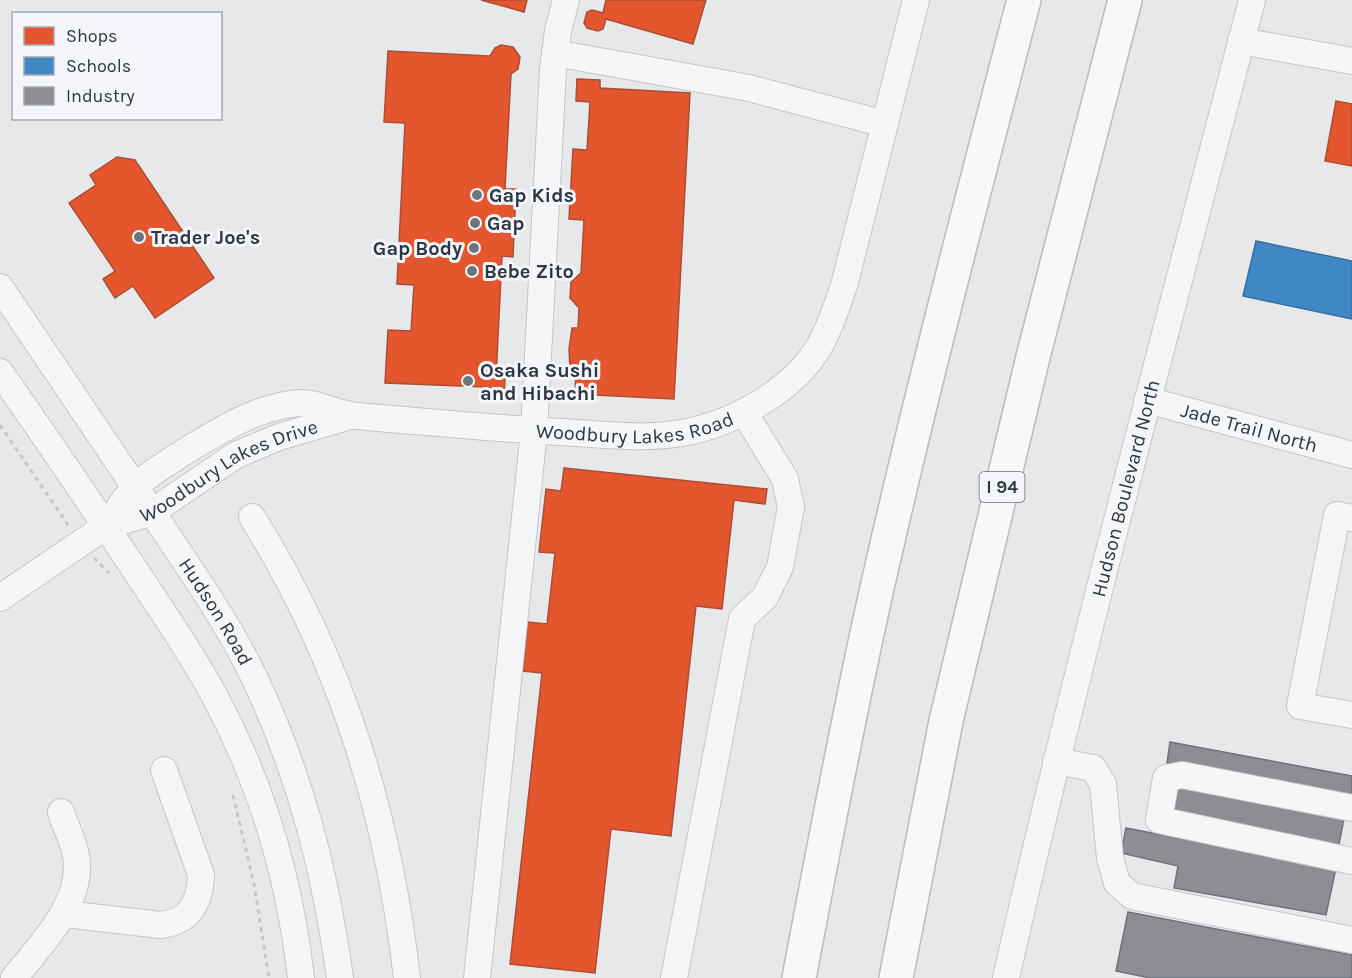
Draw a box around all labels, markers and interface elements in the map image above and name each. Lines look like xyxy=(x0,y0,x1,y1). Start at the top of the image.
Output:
legend xyxy=(12,12,222,120)
text: Shops xyxy=(66,25,118,47)
text: Schools xyxy=(66,55,131,77)
text: Industry xyxy=(66,85,135,107)
place label: Gap Kids xyxy=(489,184,574,207)
marker: Gap Kids xyxy=(470,188,484,202)
place label: Gap xyxy=(487,212,524,235)
marker: Gap xyxy=(468,216,482,230)
place label: Trader Joe's xyxy=(151,226,260,249)
marker: Trader Joe's xyxy=(132,230,146,244)
place label: Gap Body xyxy=(373,237,462,260)
marker: Gap Body xyxy=(467,241,481,255)
place label: Bebe Zito xyxy=(484,260,574,283)
marker: Bebe Zito xyxy=(465,264,479,278)
place label: Osaka Sushi and Hibachi xyxy=(480,359,599,405)
marker: Osaka Sushi and Hibachi xyxy=(461,374,475,388)
street label: Hudson Boulevard North xyxy=(1086,377,1164,599)
street label: Jade Trail North xyxy=(1179,398,1320,457)
street label: Woodbury Lakes Road xyxy=(535,407,737,448)
street label: Woodbury Lakes Drive xyxy=(137,415,320,527)
road number: I 94 xyxy=(980,472,1024,502)
street label: Hudson Road xyxy=(174,553,258,669)

